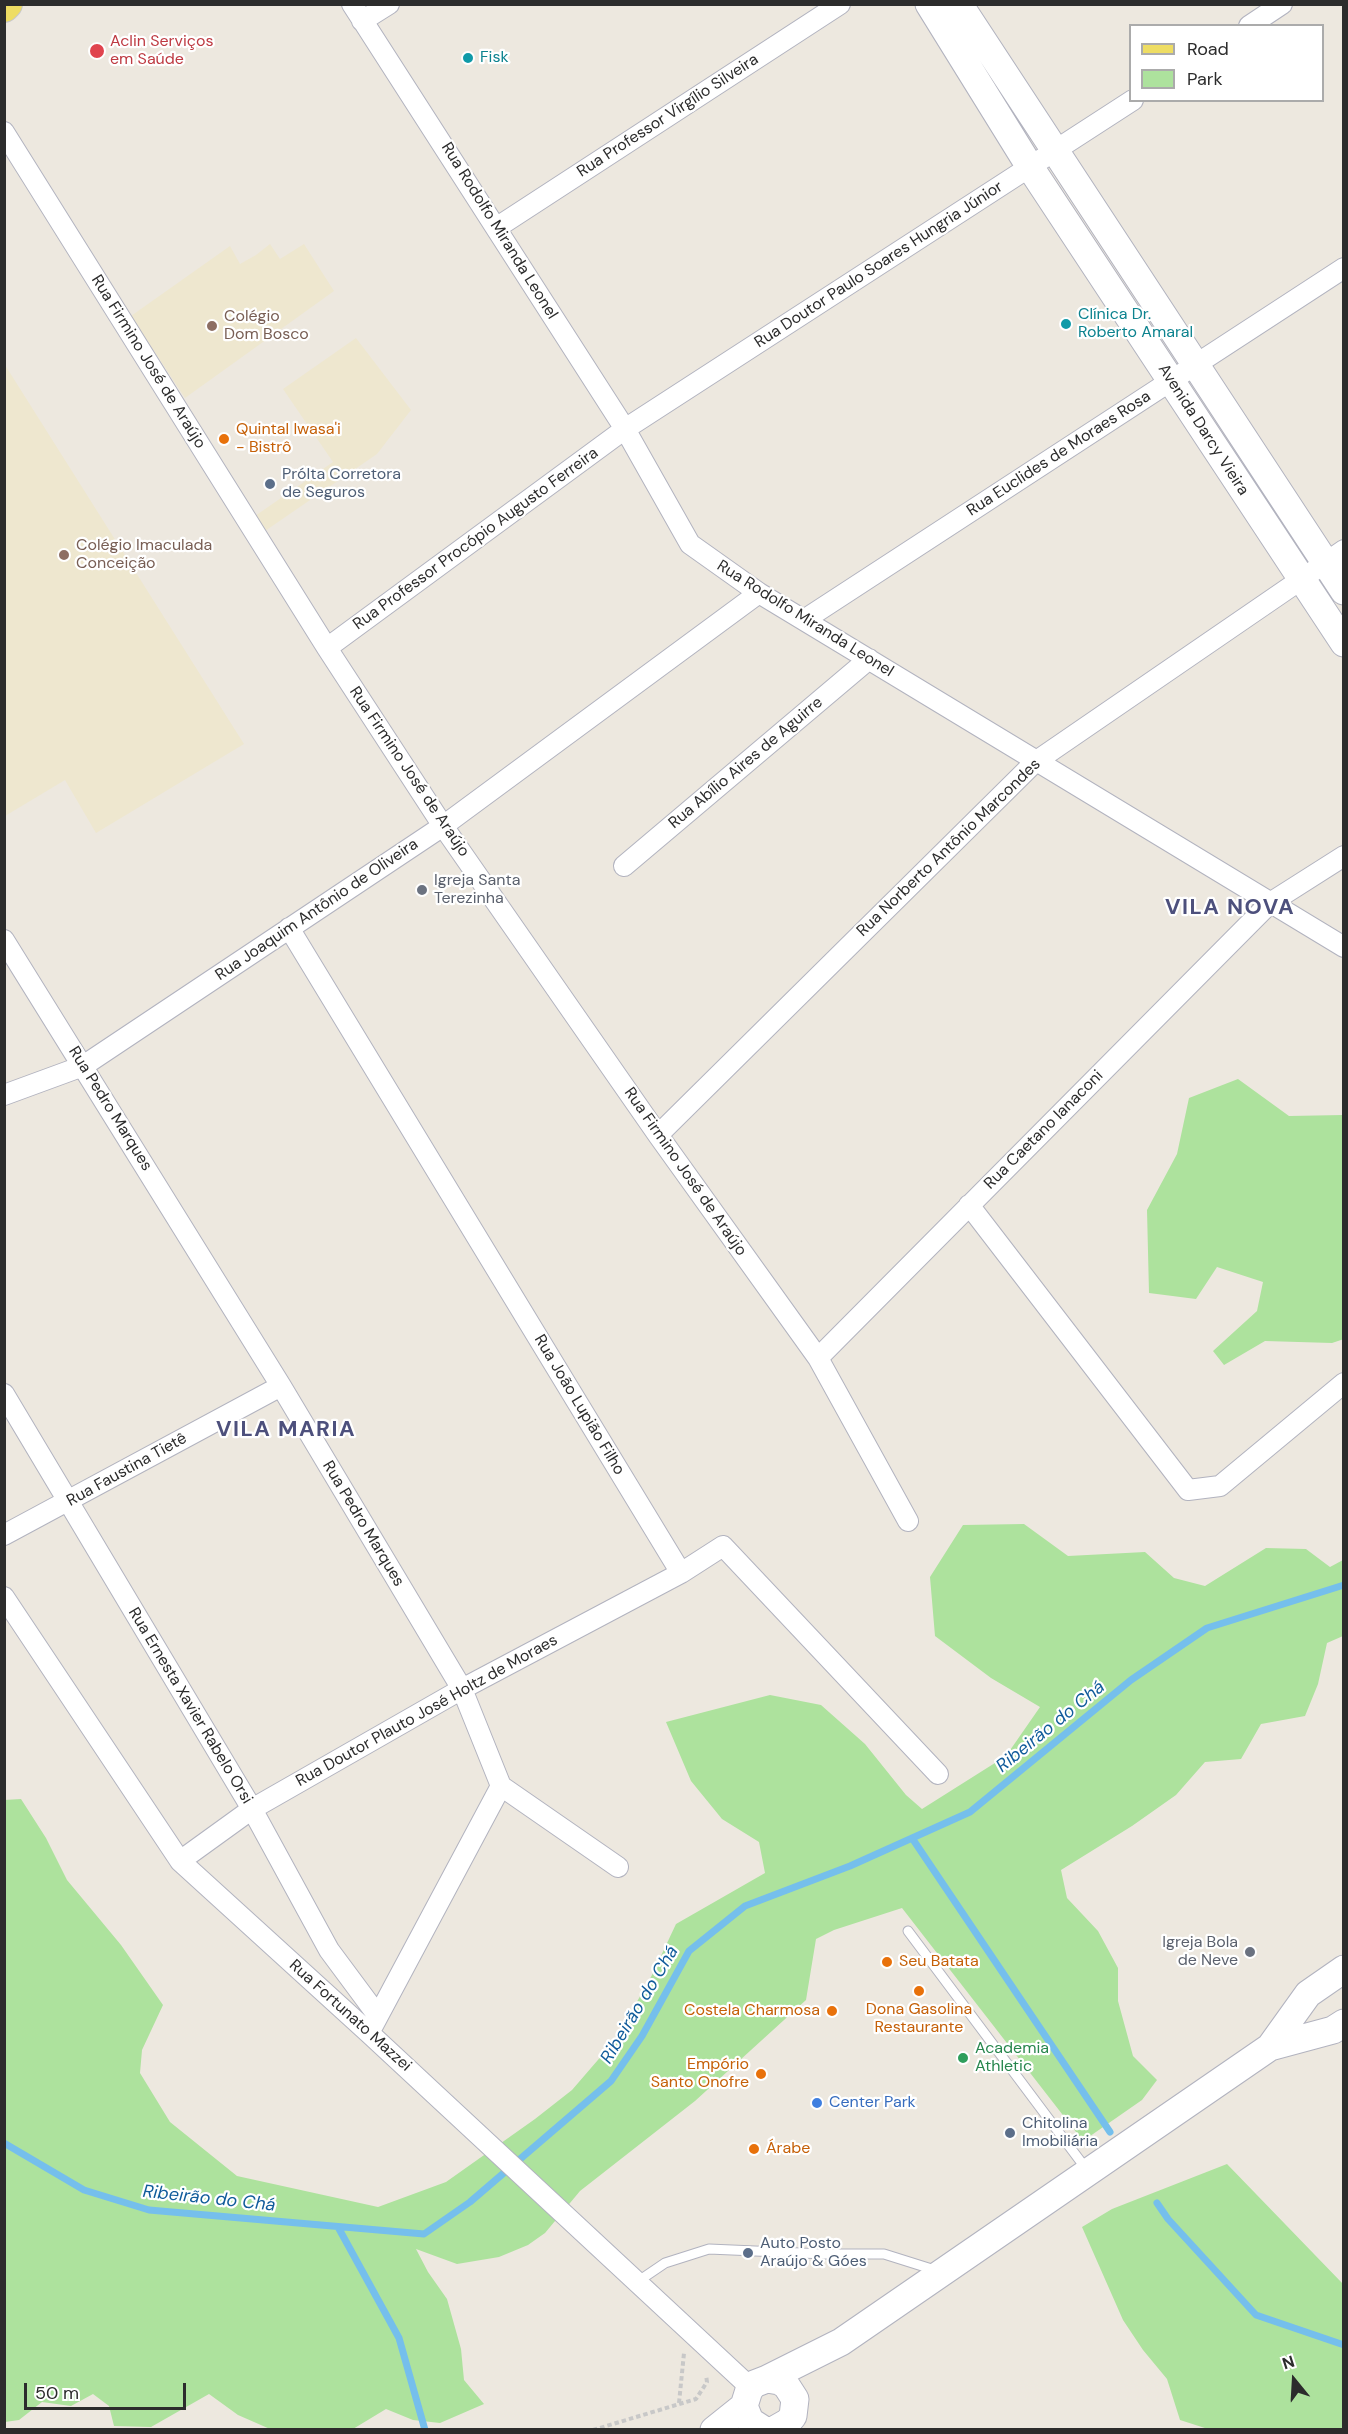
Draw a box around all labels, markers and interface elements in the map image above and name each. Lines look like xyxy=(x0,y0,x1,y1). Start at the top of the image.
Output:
legend xyxy=(1129,24,1324,102)
place label: Aclin Serviços em Saúde xyxy=(110,32,213,70)
text: Road xyxy=(1187,37,1229,61)
marker: Aclin Serviços em Saúde xyxy=(88,42,106,60)
place label: Fisk xyxy=(480,48,508,68)
street label: Rua Professor Virgílio Silveira xyxy=(574,50,762,182)
marker: Fisk xyxy=(461,51,475,65)
text: Park xyxy=(1187,67,1223,91)
street label: Rua Rodolfo Miranda Leonel xyxy=(437,139,561,323)
street label: Rua Doutor Paulo Soares Hungria Júnior xyxy=(751,177,1007,353)
street label: Rua Firmino José de Araújo xyxy=(87,272,209,452)
place label: Clínica Dr. Roberto Amaral xyxy=(1078,305,1193,343)
place label: Colégio Dom Bosco xyxy=(224,307,309,345)
marker: Clínica Dr. Roberto Amaral xyxy=(1059,317,1073,331)
marker: Colégio Dom Bosco xyxy=(205,319,219,333)
street label: Avenida Darcy Vieira xyxy=(1153,361,1253,499)
street label: Rua Euclides de Moraes Rosa xyxy=(963,387,1155,521)
place label: Quintal Iwasa'i - Bistrô xyxy=(236,420,341,458)
marker: Quintal Iwasa'i - Bistrô xyxy=(217,432,231,446)
street label: Rua Professor Procópio Augusto Ferreira xyxy=(350,444,602,634)
place label: PróIta Corretora de Seguros xyxy=(282,465,401,503)
marker: PróIta Corretora de Seguros xyxy=(263,477,277,491)
place label: Colégio Imaculada Conceição xyxy=(76,536,212,574)
marker: Colégio Imaculada Conceição xyxy=(57,548,71,562)
street label: Rua Rodolfo Miranda Leonel xyxy=(713,557,897,681)
street label: Rua Firmino José de Araújo xyxy=(345,683,473,861)
street label: Rua Abílio Aires de Aguirre xyxy=(665,693,827,833)
street label: Rua Norberto Antônio Marcondes xyxy=(853,755,1045,941)
street label: Rua Joaquim Antônio de Oliveira xyxy=(212,835,422,985)
place label: Igreja Santa Terezinha xyxy=(434,871,520,909)
marker: Igreja Santa Terezinha xyxy=(415,883,429,897)
district label: VILA NOVA xyxy=(1165,895,1295,921)
street label: Rua Pedro Marques xyxy=(64,1043,156,1175)
street label: Rua Caetano Ianaconi xyxy=(980,1066,1108,1194)
street label: Rua Firmino José de Araújo xyxy=(619,1084,751,1260)
street label: Rua João Lupião Filho xyxy=(530,1331,628,1479)
district label: VILA MARIA xyxy=(216,1417,356,1443)
street label: Rua Faustina Tietê xyxy=(64,1429,190,1511)
street label: Rua Pedro Marques xyxy=(318,1458,408,1590)
street label: Rua Ernesta Xavier Rabelo Orsi xyxy=(124,1604,256,1808)
street label: Rua Doutor Plauto José Holtz de Moraes xyxy=(293,1631,561,1791)
water label: Ribeirão do Chá xyxy=(992,1677,1110,1777)
place label: Igreja Bola de Neve xyxy=(1162,1933,1238,1971)
water label: Ribeirão do Chá xyxy=(596,1942,684,2068)
marker: Igreja Bola de Neve xyxy=(1243,1945,1257,1959)
place label: Seu Batata xyxy=(899,1952,979,1972)
marker: Seu Batata xyxy=(880,1955,894,1969)
street label: Rua Fortunato Mazzei xyxy=(285,1956,415,2076)
marker: Dona Gasolina Restaurante xyxy=(912,1984,926,1998)
place label: Dona Gasolina Restaurante xyxy=(866,2000,972,2038)
place label: Costela Charmosa xyxy=(684,2001,820,2021)
marker: Costela Charmosa xyxy=(825,2004,839,2018)
place label: Academia Athletic xyxy=(975,2039,1049,2077)
marker: Academia Athletic xyxy=(956,2051,970,2065)
place label: Empório Santo Onofre xyxy=(651,2055,749,2093)
marker: Empório Santo Onofre xyxy=(754,2067,768,2081)
place label: Center Park xyxy=(829,2093,916,2113)
marker: Center Park xyxy=(810,2096,824,2110)
place label: Chitolina Imobiliária xyxy=(1022,2114,1098,2152)
marker: Chitolina Imobiliária xyxy=(1003,2126,1017,2140)
place label: Árabe xyxy=(766,2139,810,2159)
marker: Árabe xyxy=(747,2142,761,2156)
water label: Ribeirão do Chá xyxy=(141,2181,277,2217)
place label: Auto Posto Araújo & Góes xyxy=(760,2234,867,2272)
marker: Auto Posto Araújo & Góes xyxy=(741,2246,755,2260)
north arrow xyxy=(1264,2350,1324,2410)
text: N xyxy=(1279,2351,1297,2374)
scale bar xyxy=(27,2371,189,2409)
text: 50 m xyxy=(35,2381,79,2405)

